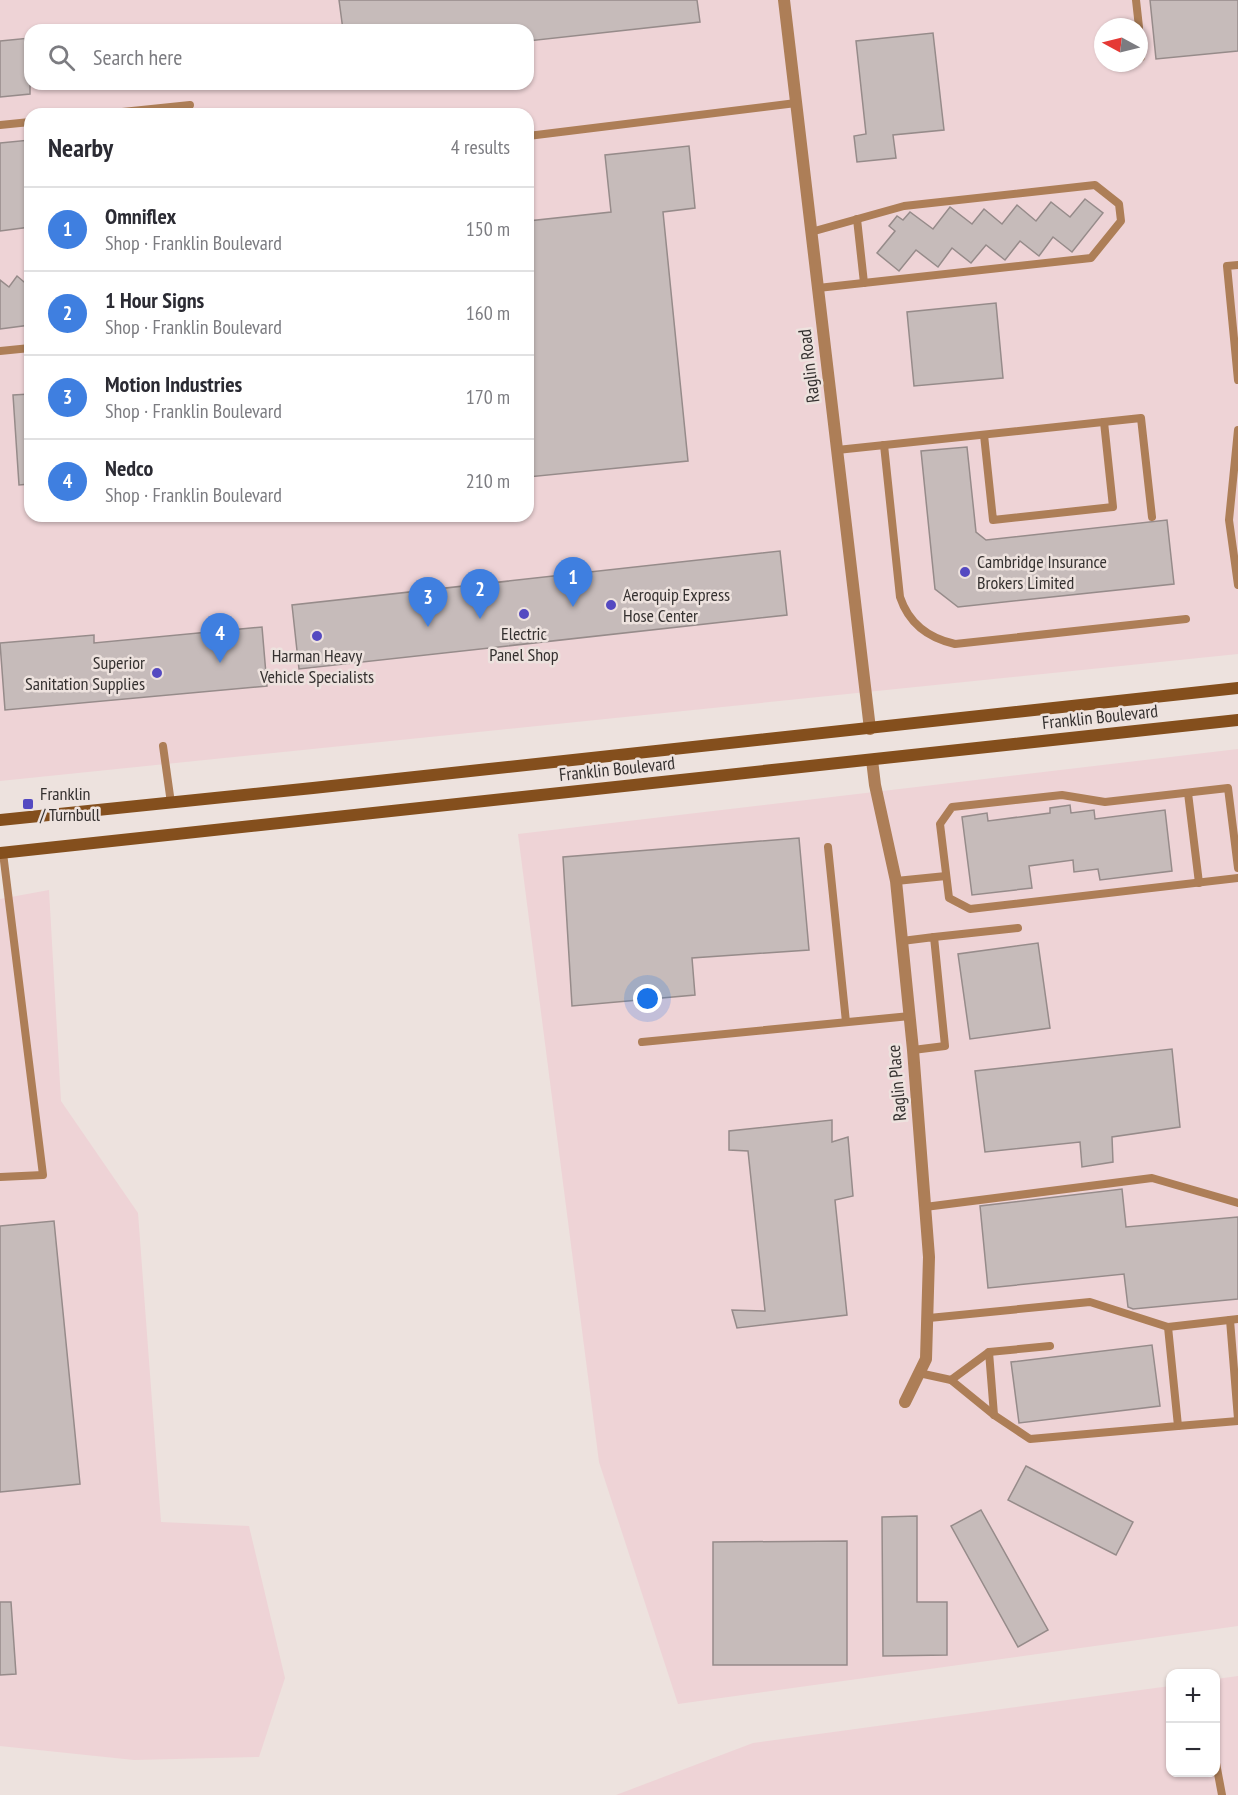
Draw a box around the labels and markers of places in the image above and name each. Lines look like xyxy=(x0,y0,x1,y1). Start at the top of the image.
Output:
place label: Cambridge Insurance Brokers Limited xyxy=(977,550,1107,594)
pin: 1 xyxy=(554,558,592,607)
marker: Cambridge Insurance Brokers Limited xyxy=(958,565,972,579)
pin: 2 xyxy=(460,570,500,619)
pin: 3 xyxy=(408,578,448,627)
place label: Aeroquip Express Hose Center xyxy=(623,583,730,627)
marker: Aeroquip Express Hose Center xyxy=(604,598,618,612)
marker: Electric Panel Shop xyxy=(517,607,531,621)
pin: 4 xyxy=(200,614,240,663)
place label: Electric Panel Shop xyxy=(489,622,559,666)
marker: Harman Heavy Vehicle Specialists xyxy=(310,629,324,643)
place label: Harman Heavy Vehicle Specialists xyxy=(259,644,374,688)
place label: Superior Sanitation Supplies xyxy=(25,651,145,695)
marker: Superior Sanitation Supplies xyxy=(150,666,164,680)
place label: Franklin / Turnbull xyxy=(39,782,101,826)
marker: Franklin / Turnbull xyxy=(21,797,35,811)

